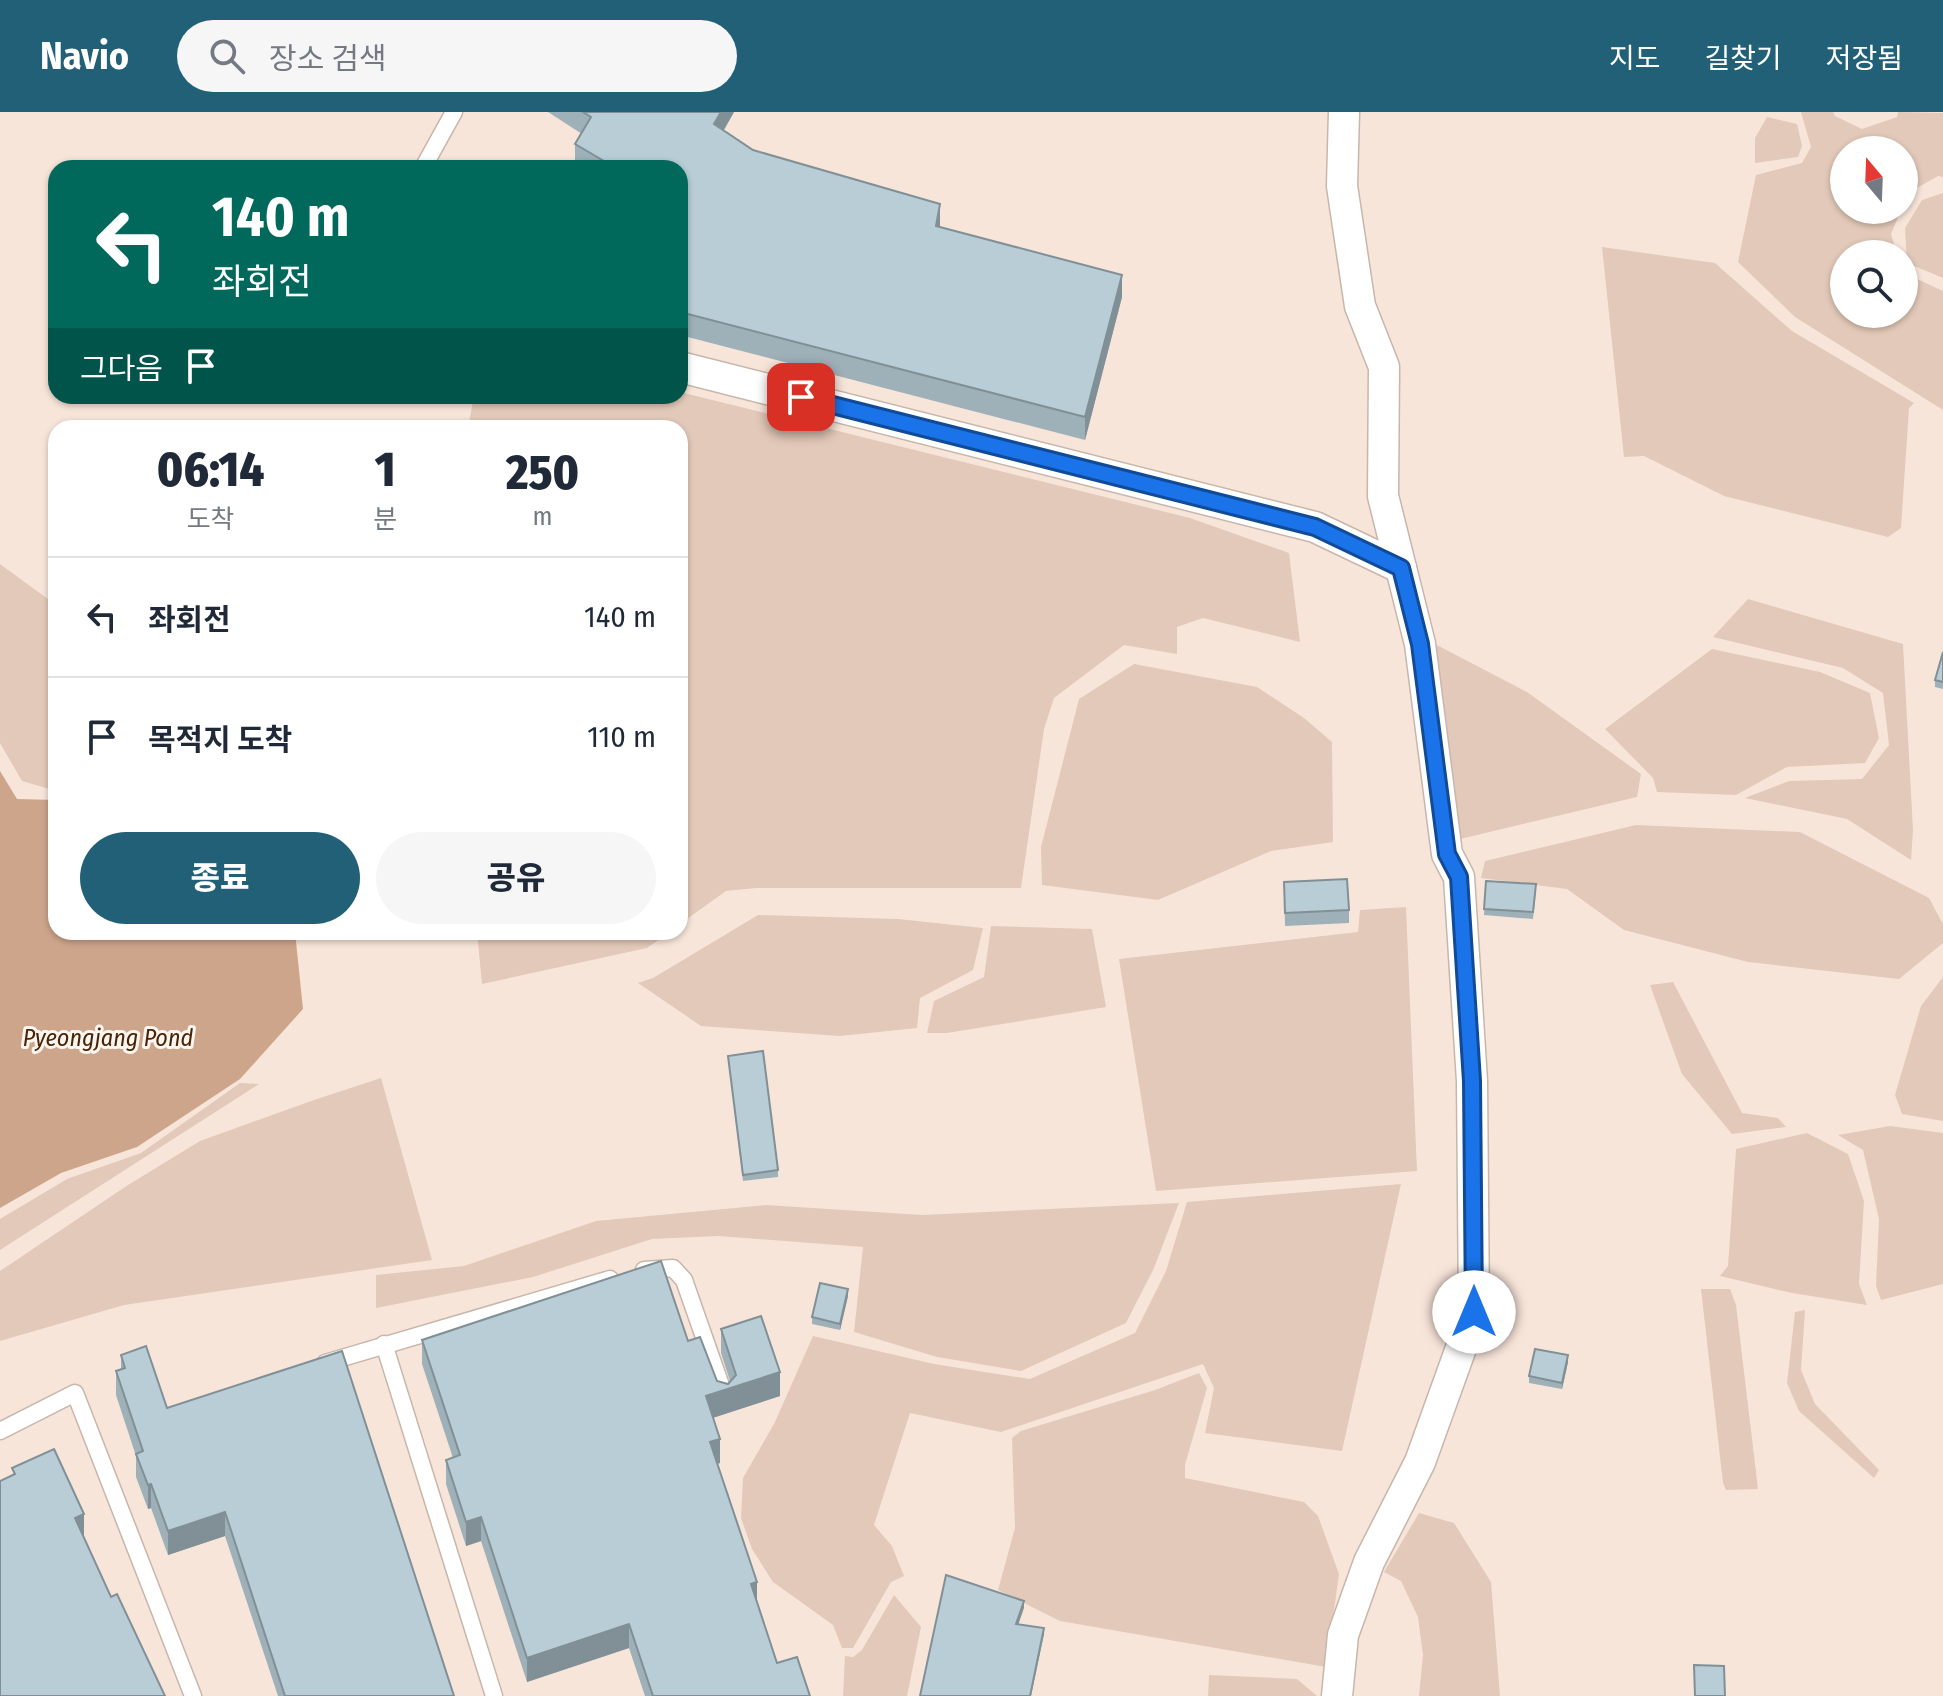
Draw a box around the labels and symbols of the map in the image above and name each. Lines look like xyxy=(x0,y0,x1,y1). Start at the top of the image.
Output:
north arrow xyxy=(1830,136,1918,224)
pin xyxy=(767,363,835,431)
water label: Pyeongjang Pond xyxy=(23,1024,193,1052)
position arrow xyxy=(1432,1270,1516,1354)

